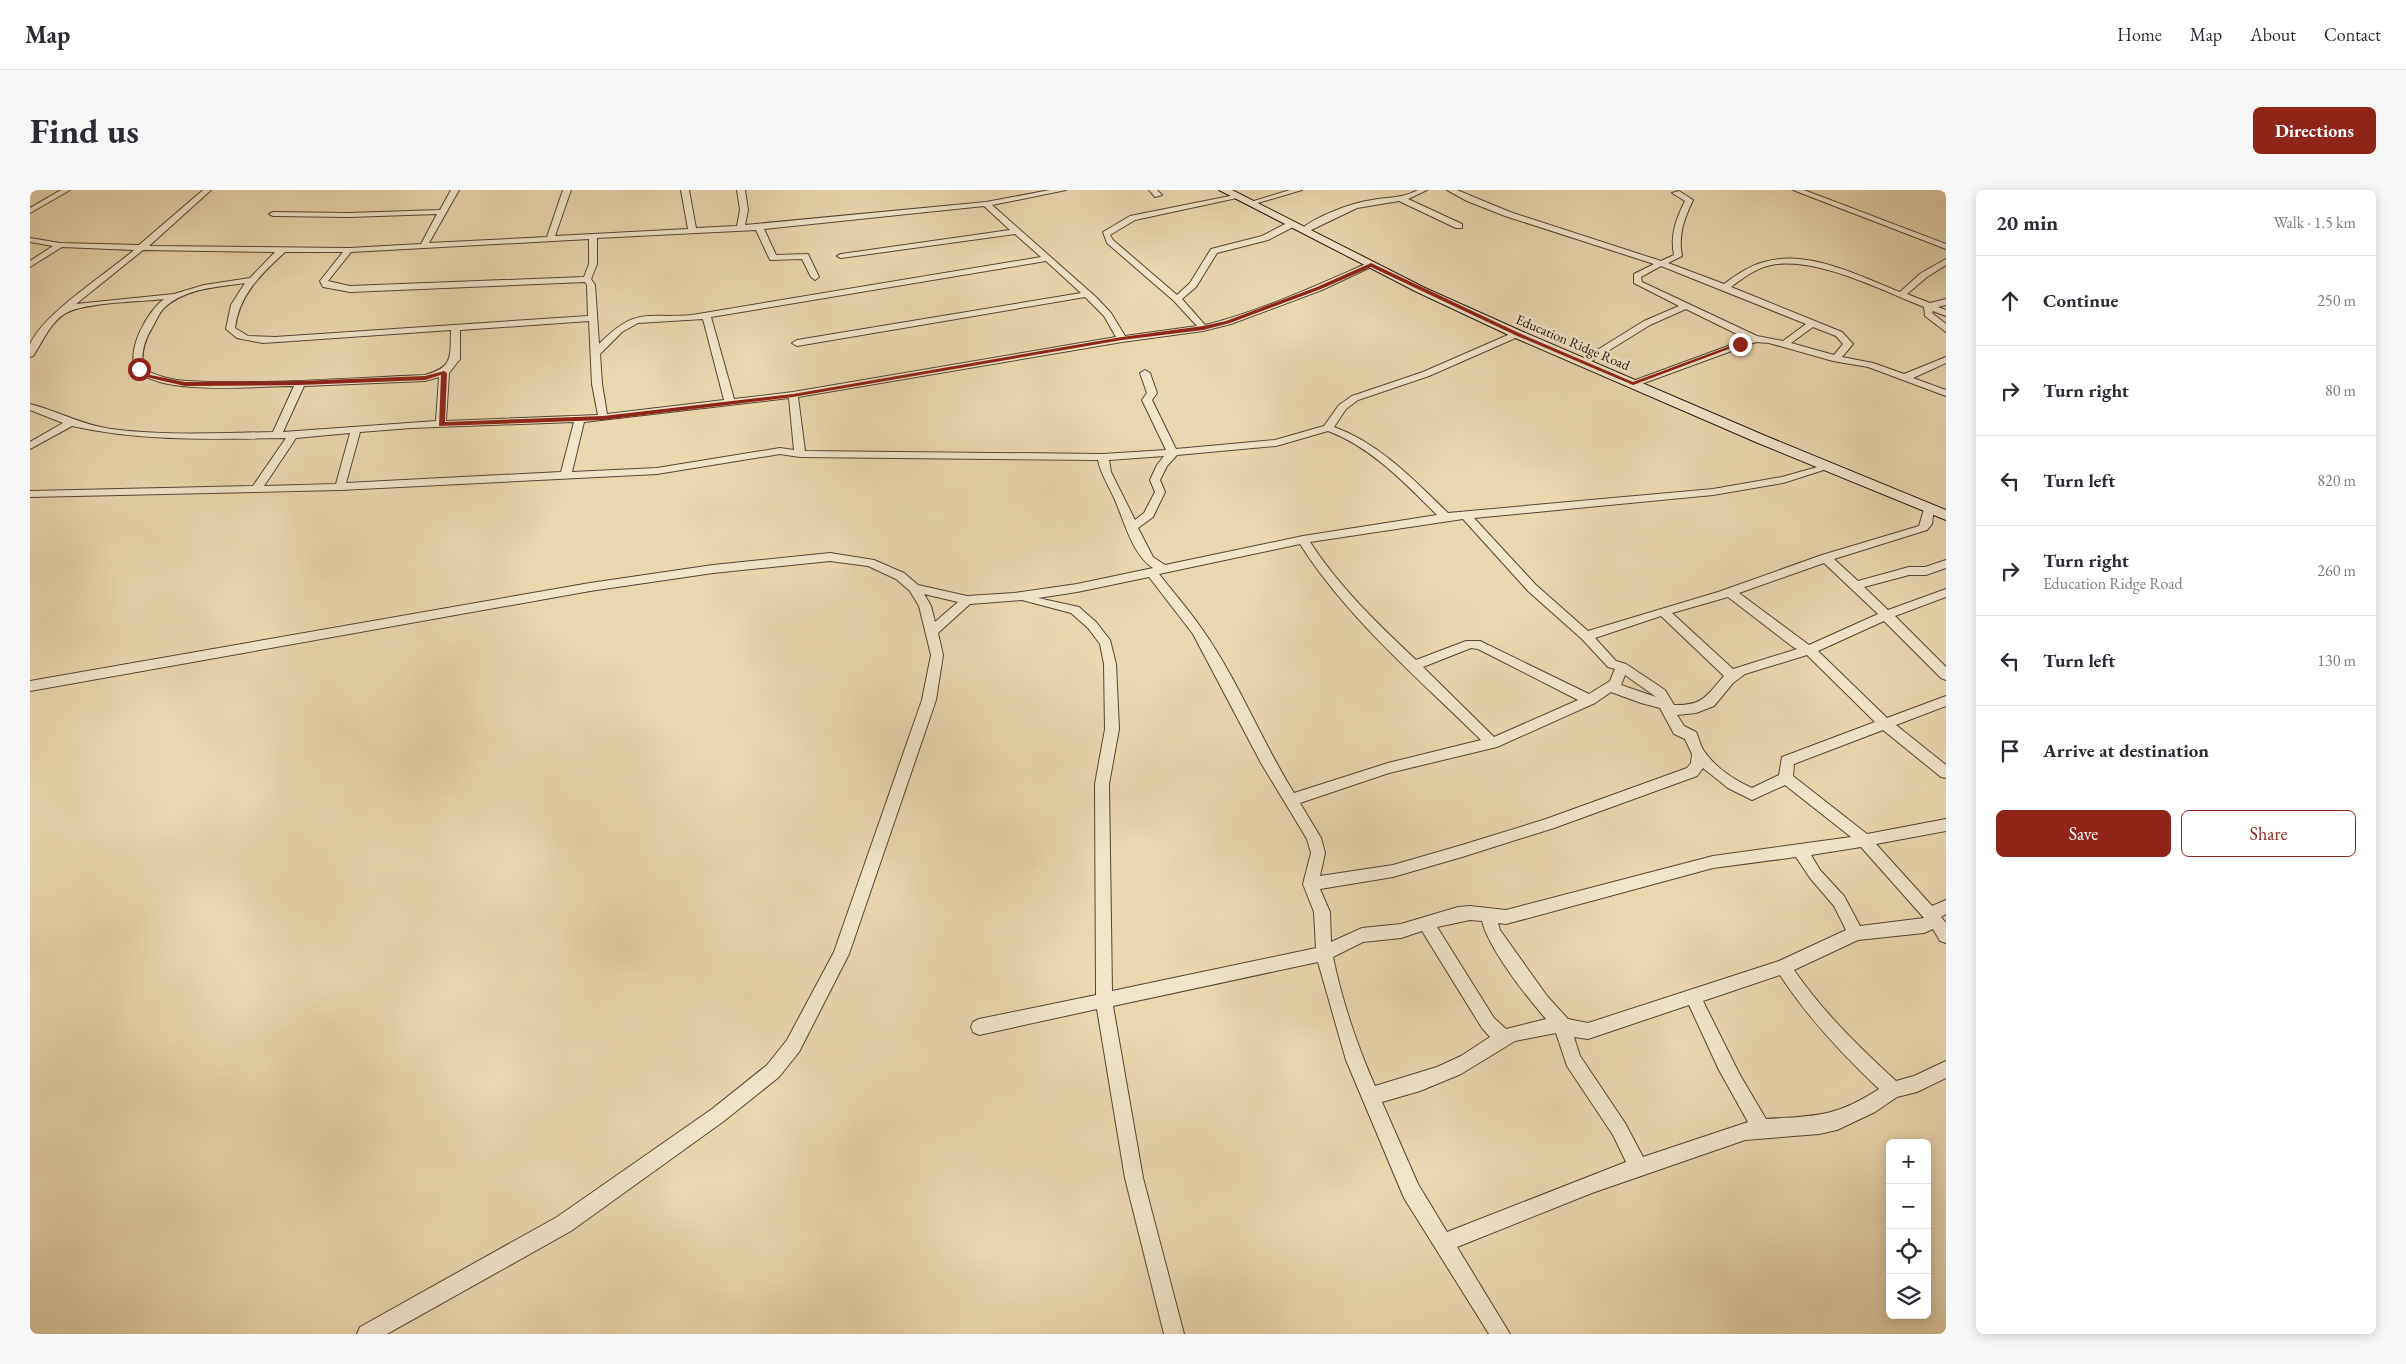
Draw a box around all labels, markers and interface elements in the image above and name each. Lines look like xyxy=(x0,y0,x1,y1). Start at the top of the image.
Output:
text: Map xyxy=(25,19,70,50)
text: Home xyxy=(2117,23,2162,46)
text: Map xyxy=(2190,23,2222,46)
text: About xyxy=(2250,23,2296,46)
text: Contact xyxy=(2324,23,2381,46)
button: Directions xyxy=(2253,107,2376,154)
text: Find us xyxy=(30,108,139,153)
text: 20 min xyxy=(1996,209,2058,236)
text: Walk · 1.5 km xyxy=(2273,212,2356,233)
icon: ahead xyxy=(1996,287,2024,315)
text: Continue xyxy=(2043,288,2118,313)
text: 250 m xyxy=(2317,290,2356,311)
street label: Education Ridge Road xyxy=(1513,310,1634,375)
route end xyxy=(1729,333,1752,356)
route start xyxy=(128,358,151,381)
icon: right xyxy=(1996,377,2024,405)
text: Turn right xyxy=(2043,378,2129,403)
text: 80 m xyxy=(2325,380,2356,401)
icon: left xyxy=(1996,467,2024,495)
text: Turn left xyxy=(2043,468,2115,493)
text: 820 m xyxy=(2317,470,2356,491)
text: Turn right xyxy=(2043,548,2129,573)
icon: right xyxy=(1996,557,2024,585)
text: 260 m xyxy=(2317,560,2356,581)
text: Education Ridge Road xyxy=(2043,573,2183,594)
icon: left xyxy=(1996,647,2024,675)
text: Turn left xyxy=(2043,648,2115,673)
text: 130 m xyxy=(2317,650,2356,671)
icon: arrive xyxy=(1996,737,2024,765)
text: Arrive at destination xyxy=(2043,738,2209,763)
button: Save xyxy=(1996,810,2171,857)
button: Share xyxy=(2181,810,2356,857)
map controls xyxy=(1886,1139,1931,1319)
button: + xyxy=(1886,1139,1931,1184)
button: − xyxy=(1886,1184,1931,1229)
button: locate xyxy=(1886,1229,1931,1274)
button: layers xyxy=(1886,1274,1931,1319)

